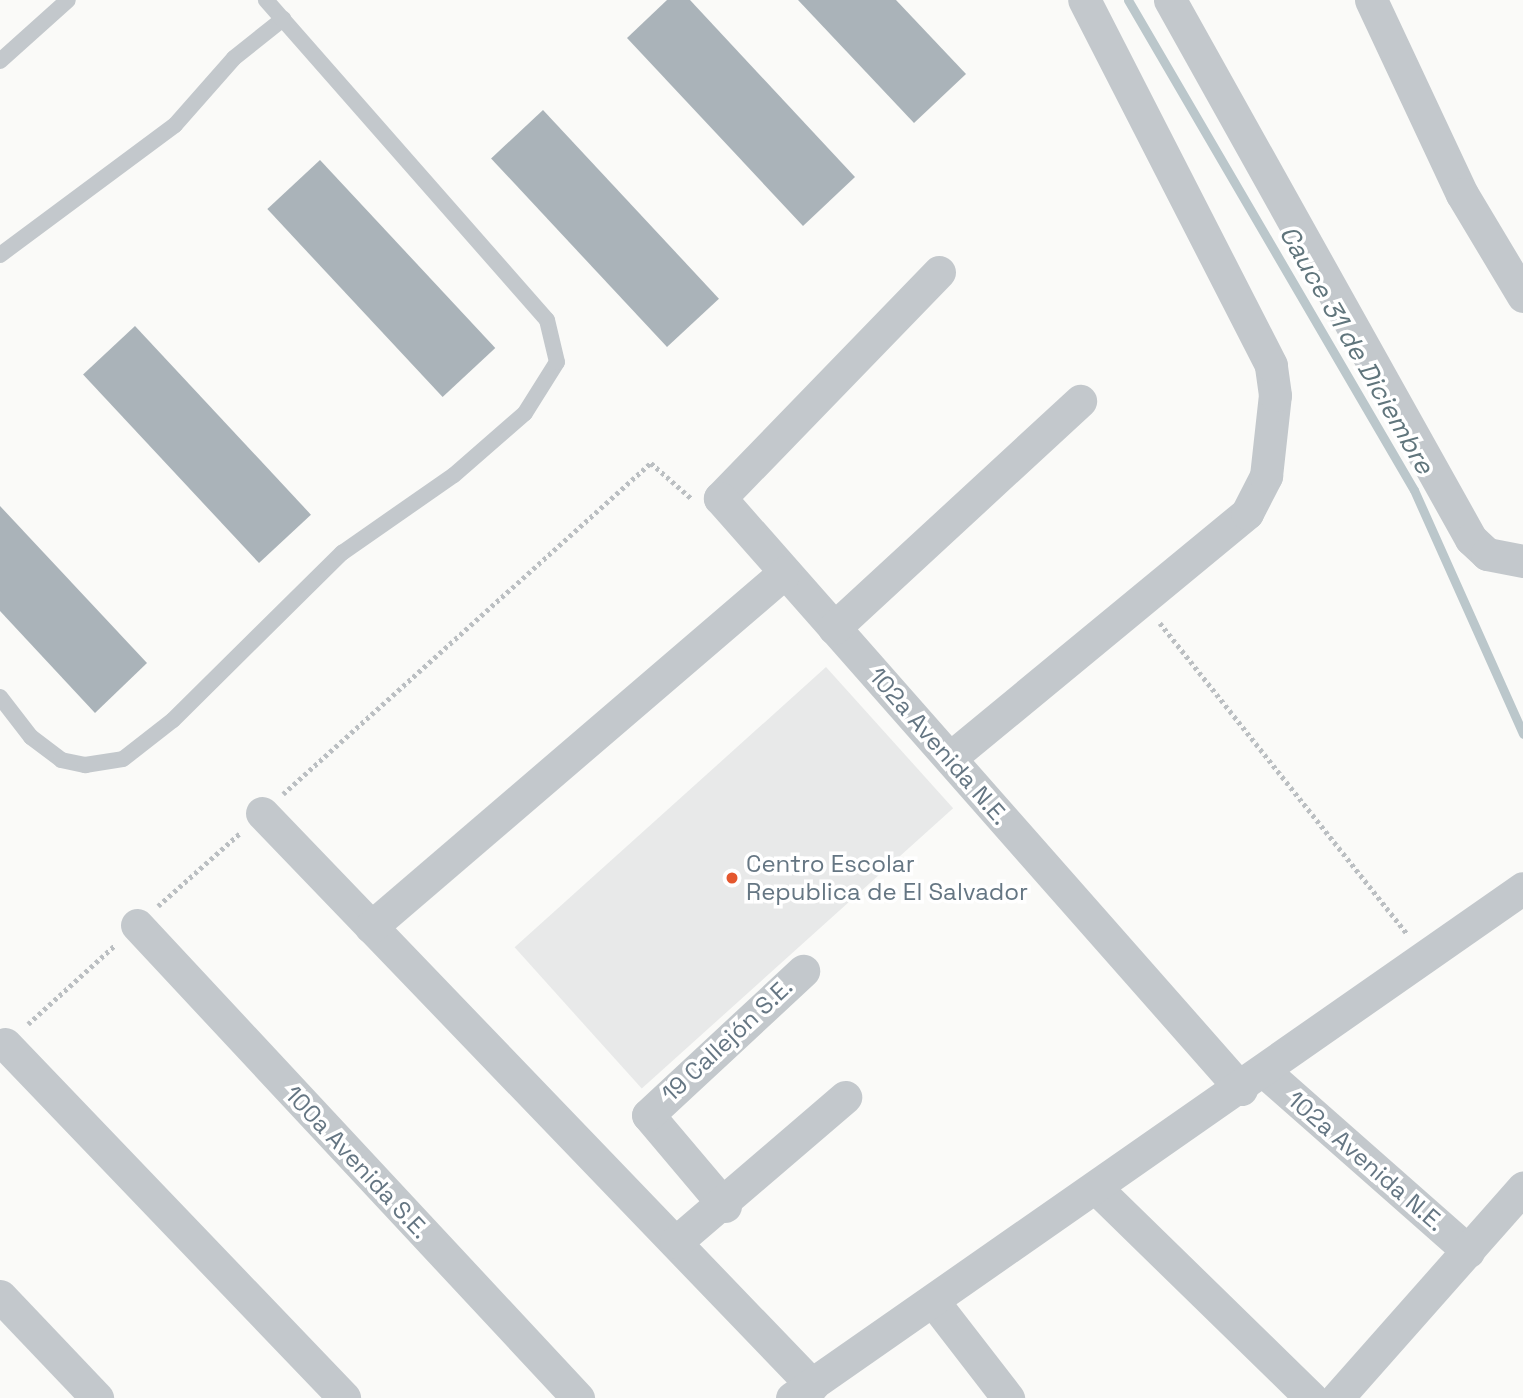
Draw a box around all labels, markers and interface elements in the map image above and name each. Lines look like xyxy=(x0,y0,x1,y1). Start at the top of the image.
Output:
water label: Cauce 31 de Diciembre xyxy=(1272,220,1440,480)
street label: 102a Avenida N.E. xyxy=(863,662,1015,830)
place label: Centro Escolar Republica de El Salvador xyxy=(746,850,1028,906)
marker: Centro Escolar Republica de El Salvador xyxy=(724,870,740,886)
street label: 19 Callejón S.E. xyxy=(656,972,798,1108)
street label: 100a Avenida S.E. xyxy=(279,1080,435,1244)
street label: 102a Avenida N.E. xyxy=(1282,1085,1450,1237)

